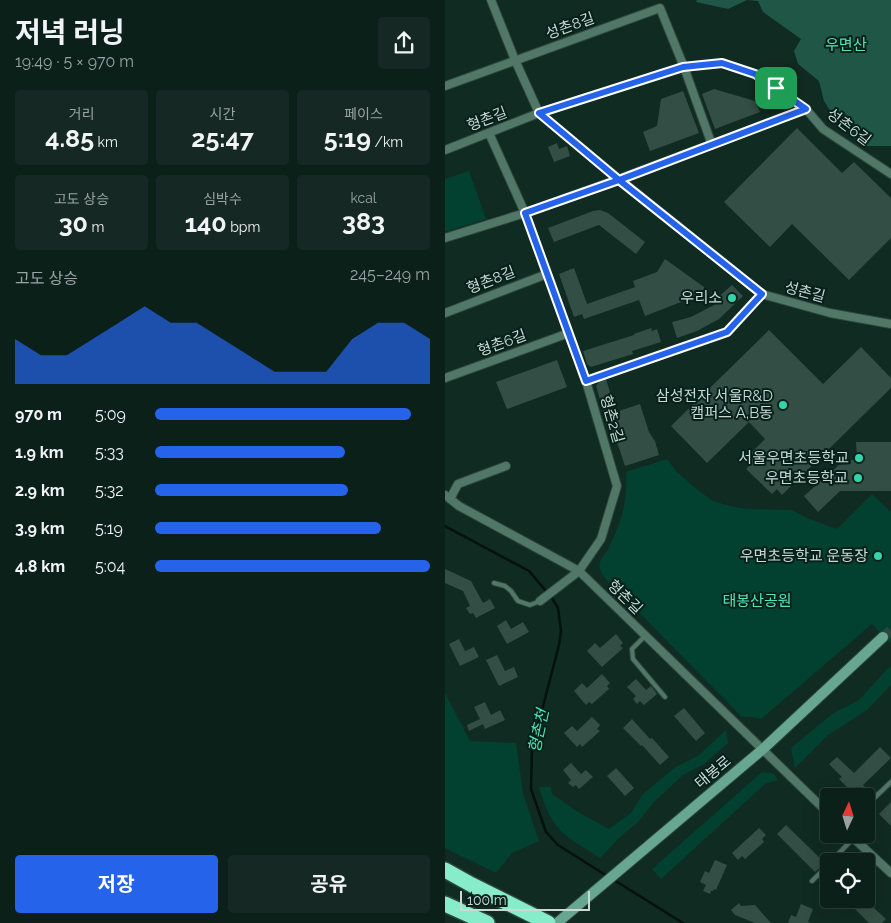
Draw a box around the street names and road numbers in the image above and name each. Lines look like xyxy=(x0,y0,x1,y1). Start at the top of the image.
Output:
street label: 성촌8길 xyxy=(543,9,597,43)
street label: 형촌길 xyxy=(464,103,510,135)
street label: 성촌6길 xyxy=(823,105,875,149)
street label: 형촌8길 xyxy=(464,263,518,297)
street label: 성촌길 xyxy=(783,278,827,306)
street label: 형촌6길 xyxy=(475,326,529,360)
street label: 형촌2길 xyxy=(597,393,627,445)
street label: 형촌길 xyxy=(604,576,646,618)
street label: 태봉로 xyxy=(691,752,735,792)

